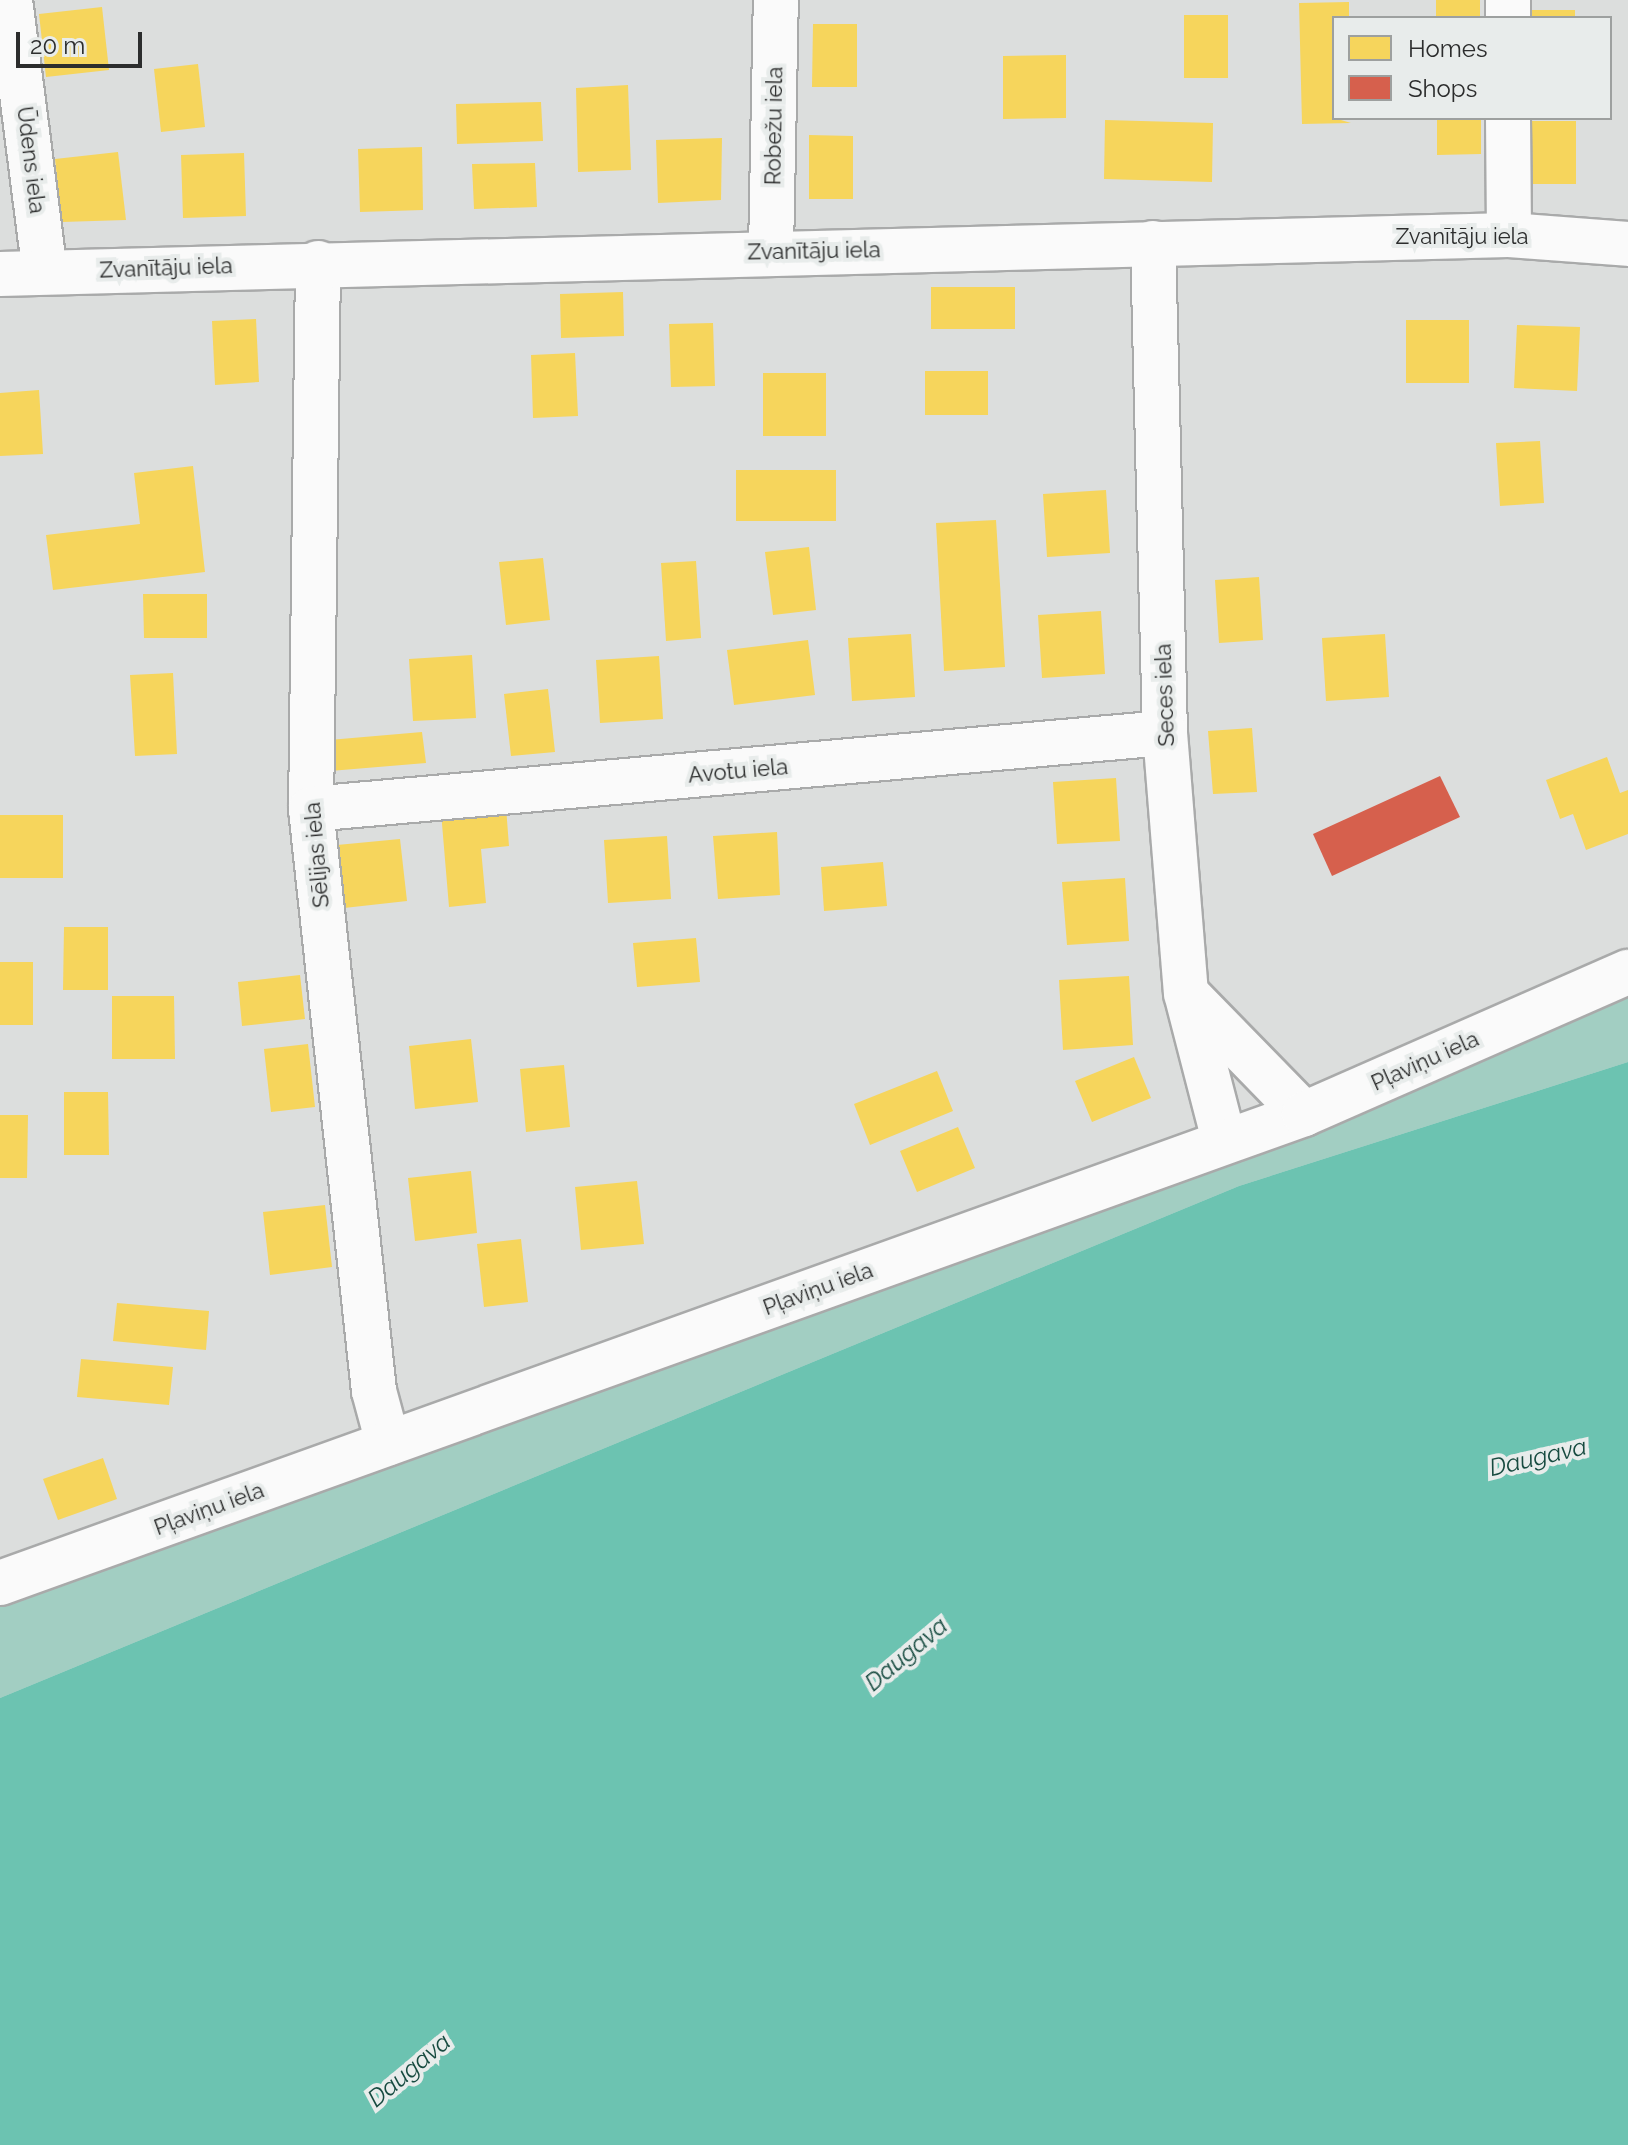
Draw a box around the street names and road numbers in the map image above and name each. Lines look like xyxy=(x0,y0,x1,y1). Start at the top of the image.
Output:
street label: Robežu iela xyxy=(760,66,788,186)
street label: Ūdens iela xyxy=(11,105,51,215)
street label: Zvanītāju iela xyxy=(1395,224,1529,250)
street label: Zvanītāju iela xyxy=(747,237,881,265)
street label: Zvanītāju iela xyxy=(99,252,233,284)
street label: Seces iela xyxy=(1150,643,1180,747)
street label: Avotu iela xyxy=(687,753,789,789)
street label: Sēlijas iela xyxy=(299,801,335,909)
street label: Pļaviņu iela xyxy=(1367,1026,1483,1096)
street label: Pļaviņu iela xyxy=(759,1257,877,1321)
street label: Pļaviņu iela xyxy=(150,1477,268,1541)

